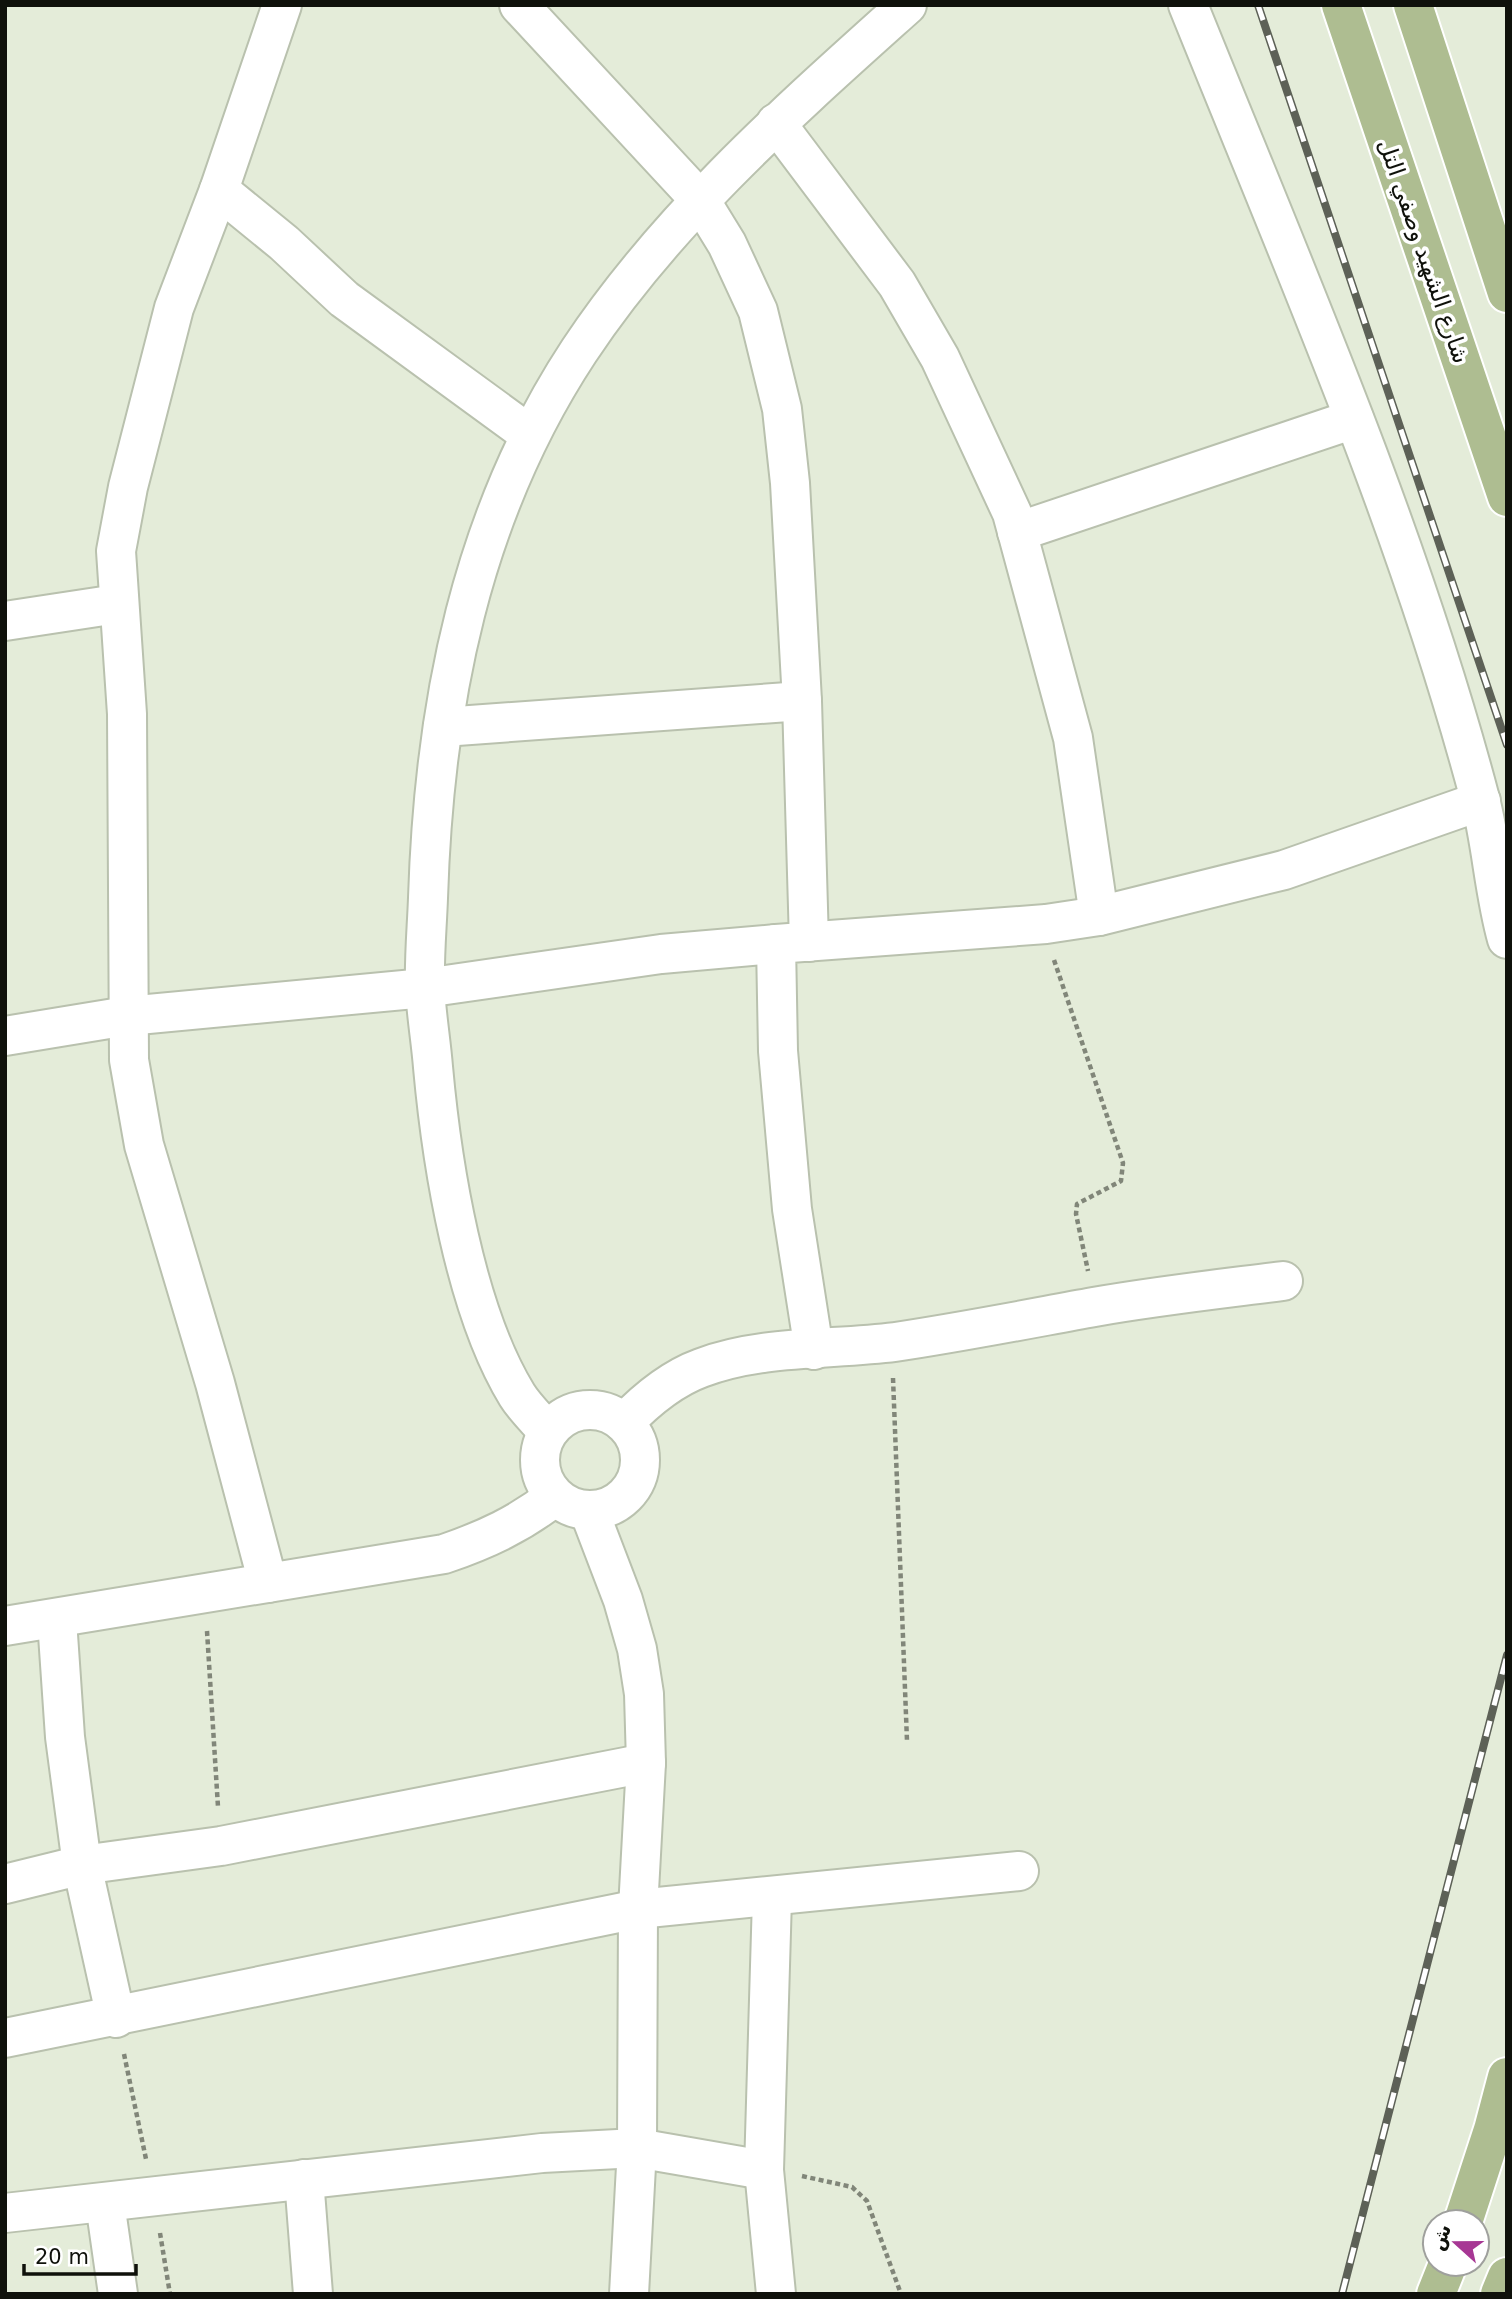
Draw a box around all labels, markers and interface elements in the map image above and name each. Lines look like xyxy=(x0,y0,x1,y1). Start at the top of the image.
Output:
street label: شارع الشهيد وصفي التل xyxy=(1372,135,1475,367)
north arrow xyxy=(1421,2208,1491,2278)
text: ش xyxy=(1425,2221,1456,2253)
scale bar xyxy=(24,2232,136,2276)
text: 20 m xyxy=(35,2245,89,2269)

